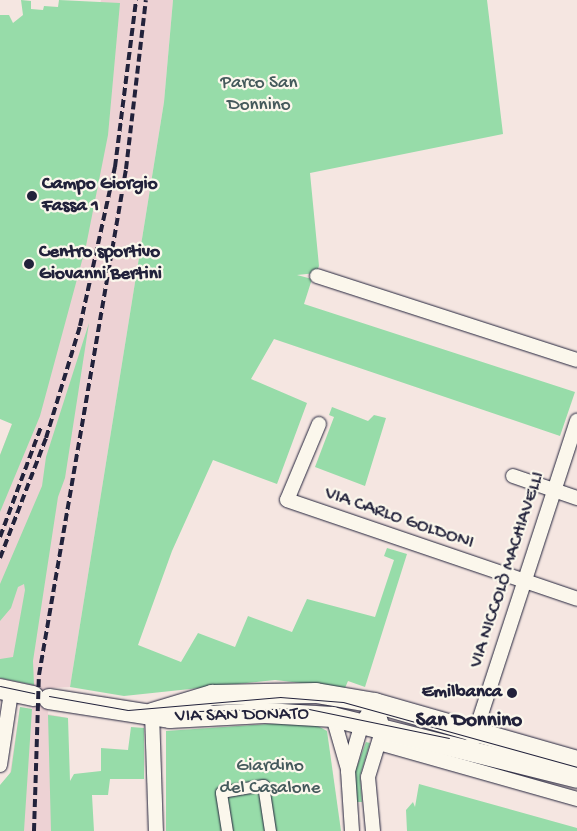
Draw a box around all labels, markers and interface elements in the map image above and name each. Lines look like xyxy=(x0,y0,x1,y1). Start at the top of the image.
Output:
park label: Parco San Donnino xyxy=(221,73,297,117)
place label: Campo Giorgio Fassa 1 xyxy=(42,174,158,218)
marker: Campo Giorgio Fassa 1 xyxy=(26,190,38,202)
place label: Centro sportivo Giovanni Bertini xyxy=(39,242,162,286)
marker: Centro sportivo Giovanni Bertini xyxy=(23,258,35,270)
street label: VIA NICCOLÒ MACHIAVELLI xyxy=(465,469,551,671)
street label: VIA CARLO GOLDONI xyxy=(321,483,477,555)
place label: Emilbanca xyxy=(422,682,502,704)
marker: Emilbanca xyxy=(506,687,518,699)
street label: VIA SAN DONATO xyxy=(175,703,309,729)
district label: San Donnino xyxy=(416,709,522,735)
park label: Giardino del Casalone xyxy=(220,756,320,800)

